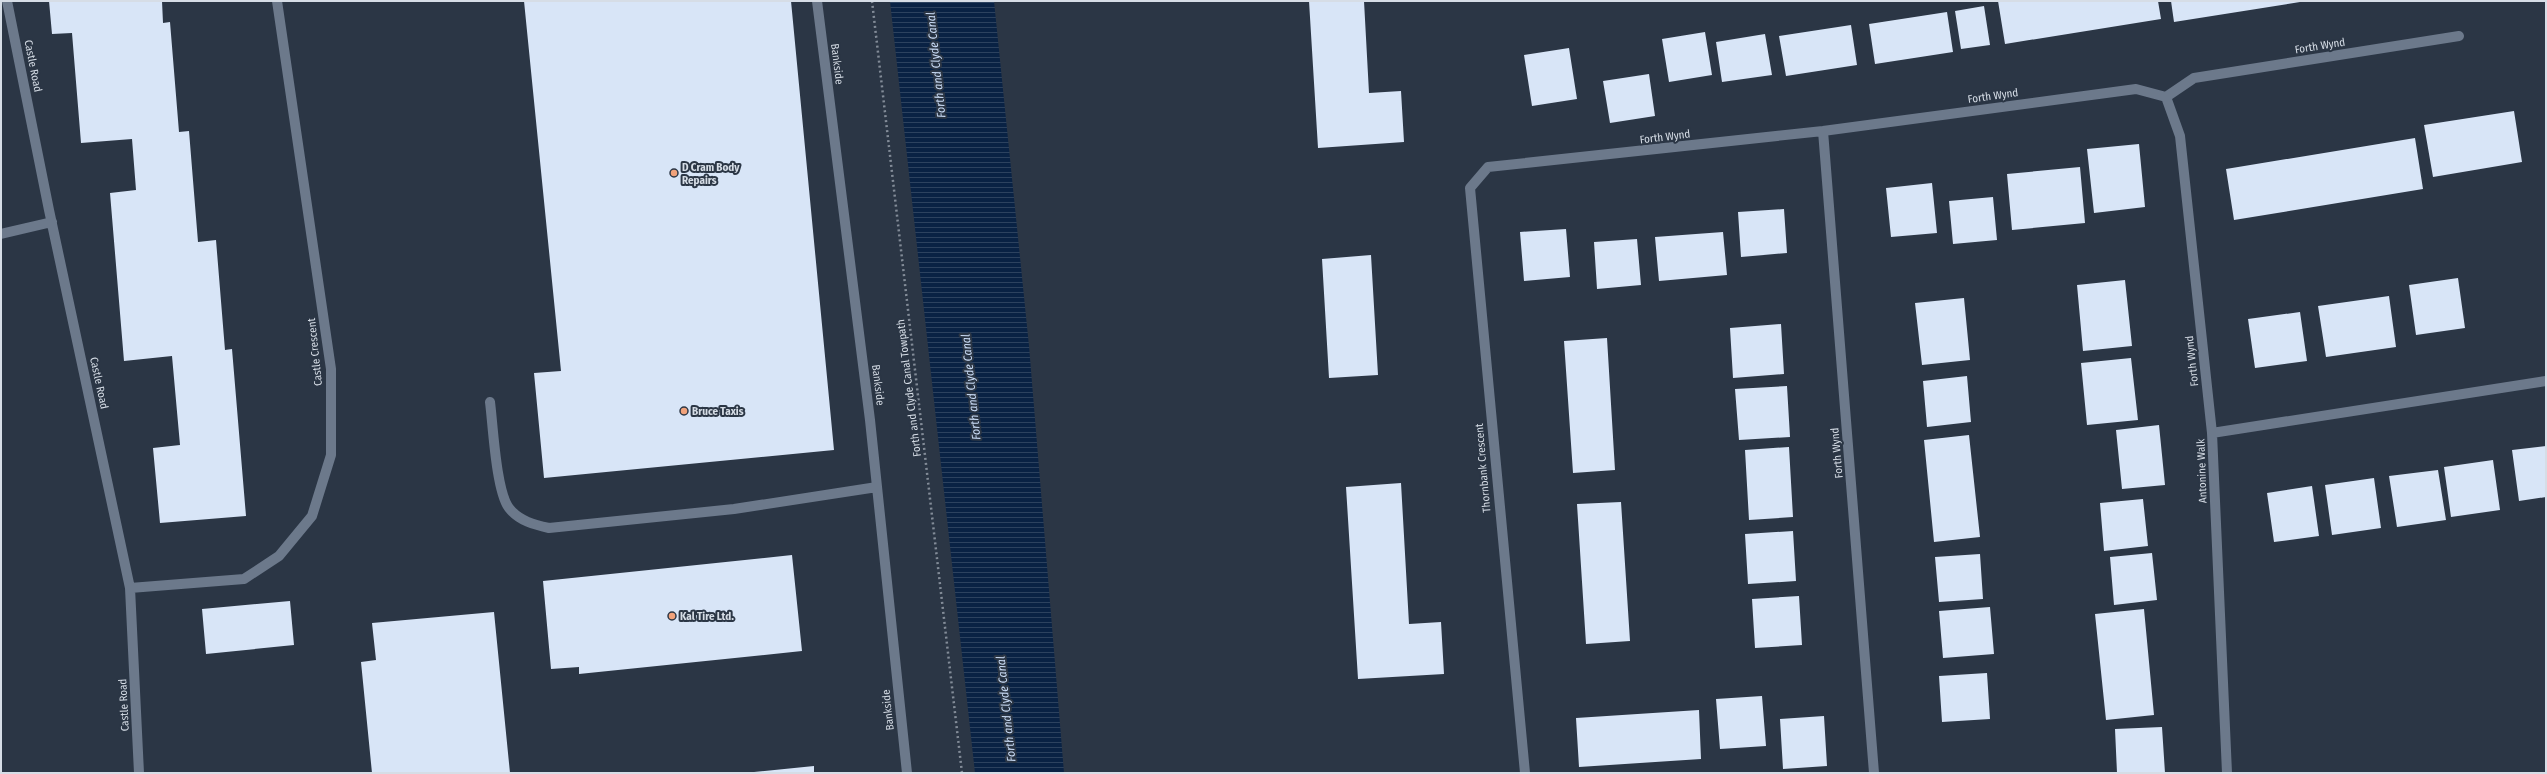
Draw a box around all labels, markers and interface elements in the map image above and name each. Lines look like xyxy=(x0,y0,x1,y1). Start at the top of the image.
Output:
water label: Forth and Clyde Canal xyxy=(923,11,949,119)
street label: Forth Wynd xyxy=(2294,36,2346,56)
street label: Castle Road xyxy=(22,39,44,93)
street label: Bankside xyxy=(828,43,846,85)
street label: Forth Wynd xyxy=(1967,86,2019,106)
street label: Forth Wynd xyxy=(1639,127,1691,147)
place label: D Cram Body Repairs xyxy=(682,161,740,187)
marker: D Cram Body Repairs xyxy=(669,168,679,178)
street label: Castle Crescent xyxy=(305,317,325,387)
street label: Forth and Clyde Canal Towpath xyxy=(894,319,924,457)
water label: Forth and Clyde Canal xyxy=(958,333,984,441)
street label: Forth Wynd xyxy=(2183,335,2201,387)
street label: Castle Road xyxy=(87,356,111,410)
street label: Bankside xyxy=(869,364,887,406)
place label: Bruce Taxis xyxy=(692,405,744,418)
marker: Bruce Taxis xyxy=(679,406,689,416)
street label: Thornbank Crescent xyxy=(1473,423,1493,513)
street label: Forth Wynd xyxy=(1828,427,1846,479)
street label: Antonine Walk xyxy=(2194,438,2210,503)
place label: Kal Tire Ltd. xyxy=(680,610,734,623)
marker: Kal Tire Ltd. xyxy=(667,611,677,621)
water label: Forth and Clyde Canal xyxy=(993,655,1019,763)
street label: Castle Road xyxy=(116,678,132,732)
street label: Bankside xyxy=(879,689,897,731)

